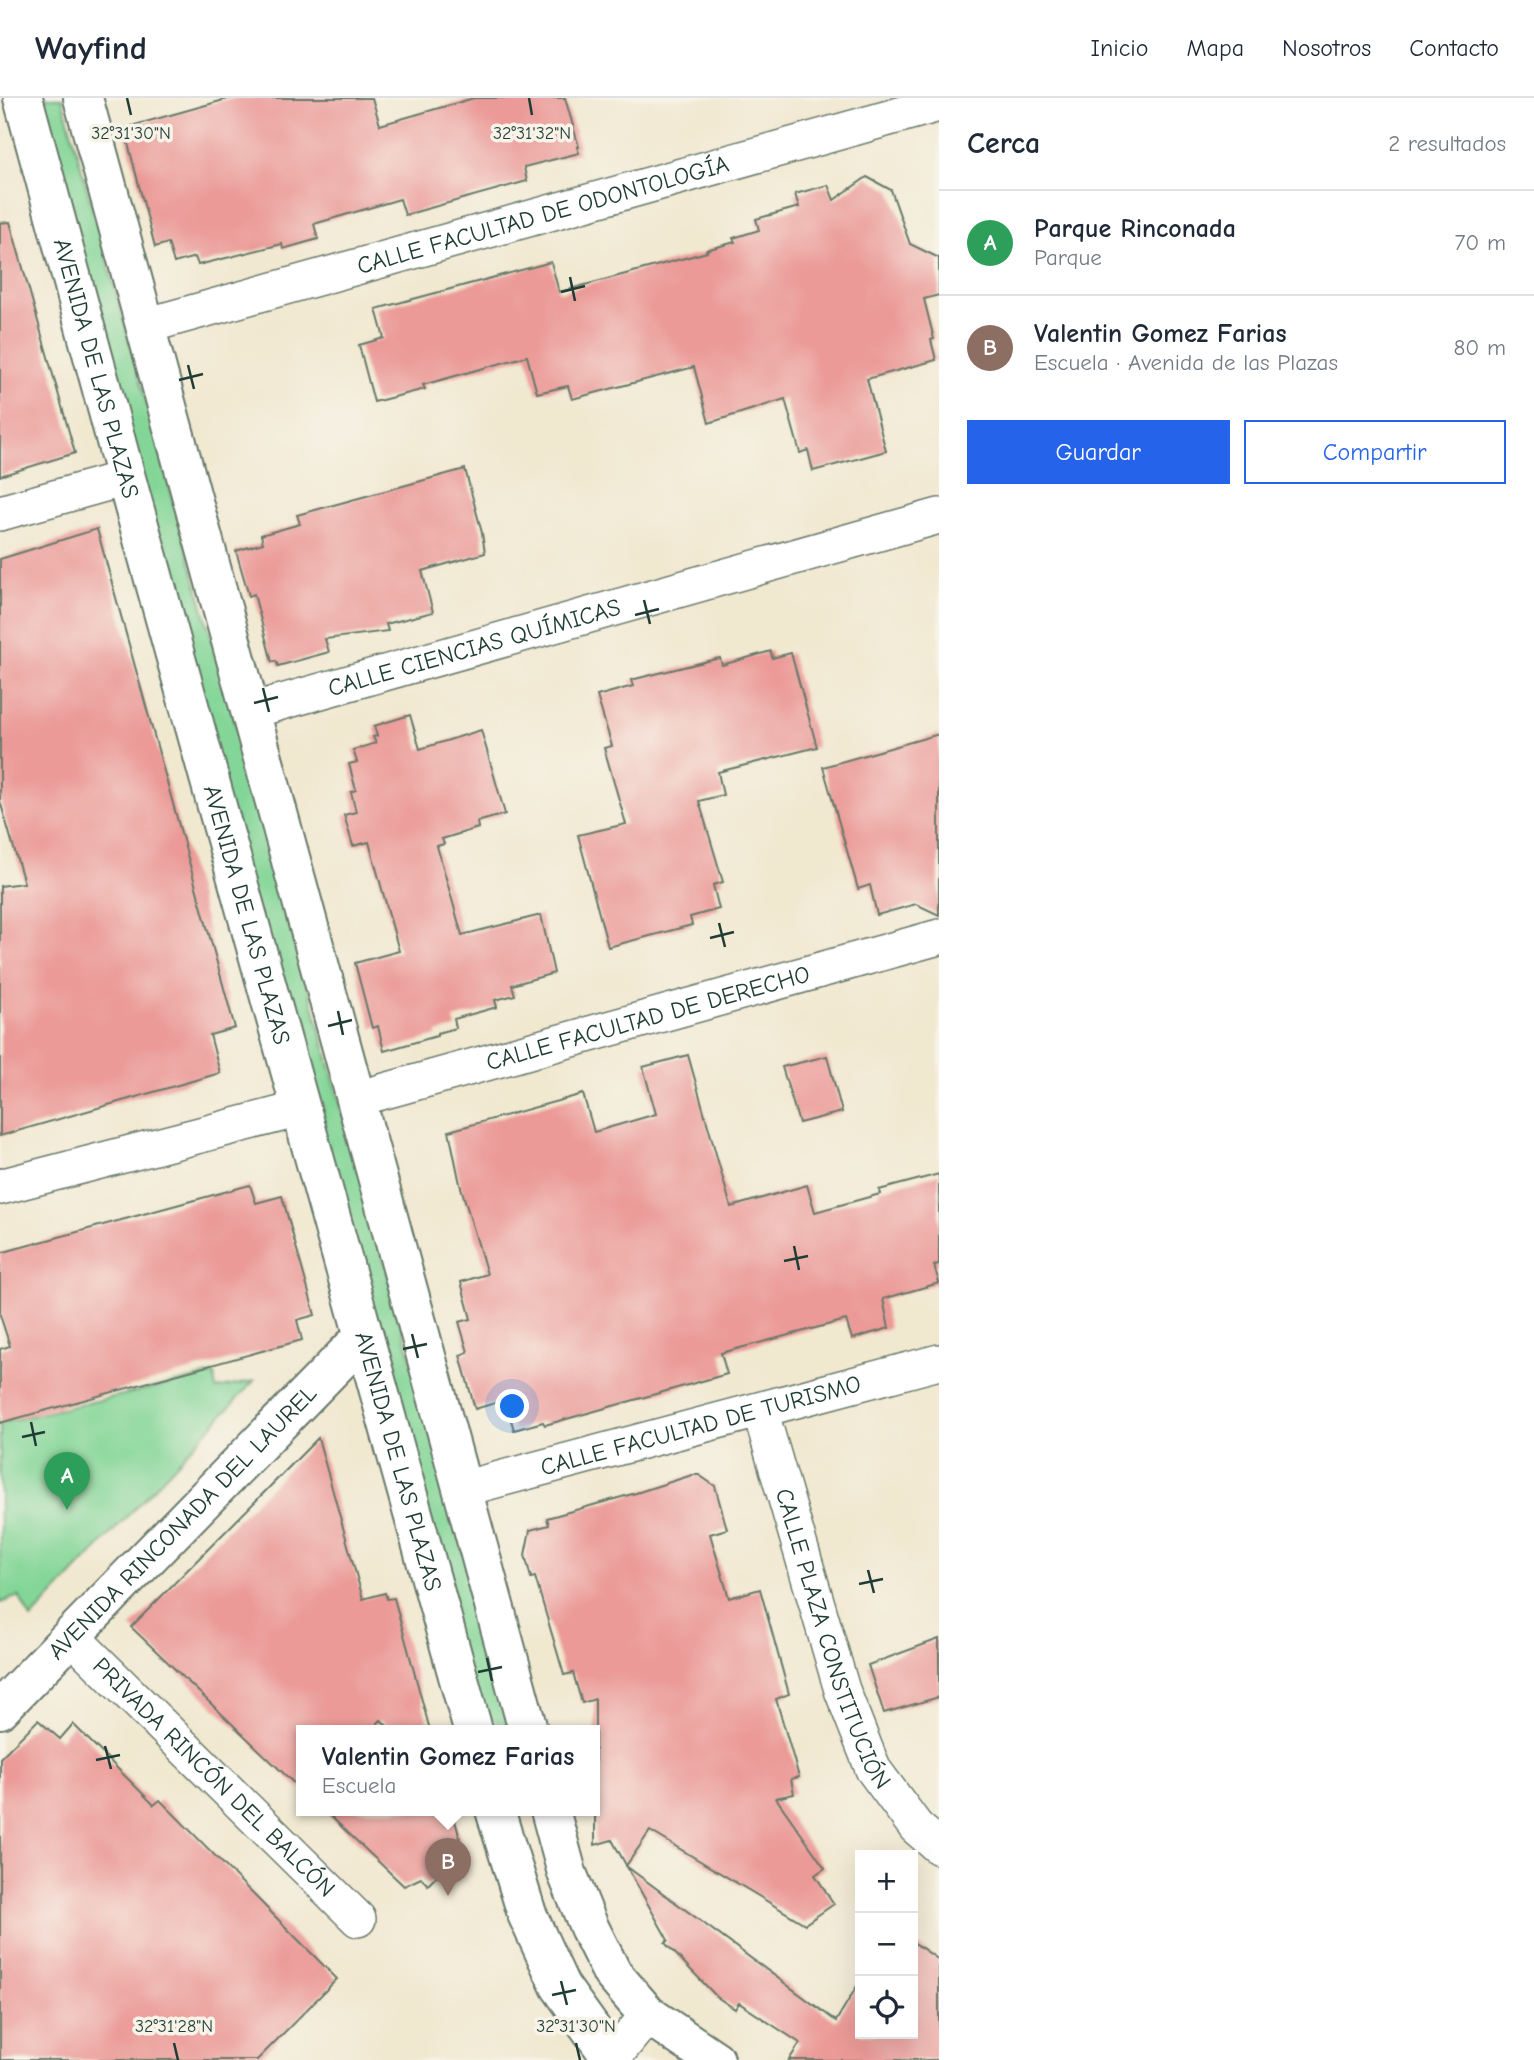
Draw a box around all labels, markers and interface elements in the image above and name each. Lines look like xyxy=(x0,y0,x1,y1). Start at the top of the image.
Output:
text: Wayfind xyxy=(35,29,147,67)
text: Inicio xyxy=(1091,34,1148,62)
text: Mapa xyxy=(1186,34,1244,62)
text: Nosotros xyxy=(1282,34,1371,62)
text: Contacto xyxy=(1409,34,1499,62)
text: 32°31'30"N xyxy=(91,123,171,144)
text: 32°31'32"N xyxy=(493,123,571,144)
text: Cerca xyxy=(967,126,1040,161)
text: 2 resultados xyxy=(1388,130,1506,157)
street label: CALLE FACULTAD DE ODONTOLOGÍA xyxy=(354,149,732,280)
text: Parque Rinconada xyxy=(1034,214,1236,244)
text: A xyxy=(984,229,996,256)
text: 70 m xyxy=(1454,229,1506,256)
street label: AVENIDA DE LAS PLAZAS xyxy=(48,235,145,501)
text: Parque xyxy=(1034,244,1102,271)
text: Valentin Gomez Farias xyxy=(1034,319,1286,349)
text: B xyxy=(983,334,997,361)
text: 80 m xyxy=(1453,334,1506,361)
text: Escuela · Avenida de las Plazas xyxy=(1034,349,1338,376)
button: Guardar xyxy=(967,420,1230,484)
button: Compartir xyxy=(1244,420,1506,484)
street label: CALLE CIENCIAS QUÍMICAS xyxy=(325,593,624,702)
street label: AVENIDA DE LAS PLAZAS xyxy=(198,782,296,1048)
street label: CALLE FACULTAD DE DERECHO xyxy=(483,960,813,1076)
street label: AVENIDA DE LAS PLAZAS xyxy=(349,1328,448,1594)
street label: CALLE FACULTAD DE TURISMO xyxy=(537,1369,864,1482)
street label: AVENIDA RINCONADA DEL LAUREL xyxy=(43,1379,321,1667)
your location xyxy=(495,1389,529,1423)
pin: A xyxy=(44,1452,90,1510)
street label: CALLE PLAZA CONSTITUCIÓN xyxy=(770,1485,897,1794)
street label: PRIVADA RINCÓN DEL BALCÓN xyxy=(87,1652,341,1903)
popup xyxy=(296,1725,600,1816)
text: Valentin Gomez Farias xyxy=(322,1742,574,1772)
text: Escuela xyxy=(322,1772,396,1799)
pin: B xyxy=(425,1838,471,1896)
map controls xyxy=(855,1850,918,2039)
button: + xyxy=(855,1850,918,1913)
button: − xyxy=(855,1913,918,1976)
button: locate xyxy=(855,1976,918,2039)
text: 32°31'28"N xyxy=(135,2016,213,2037)
text: 32°31'30"N xyxy=(536,2016,616,2037)

